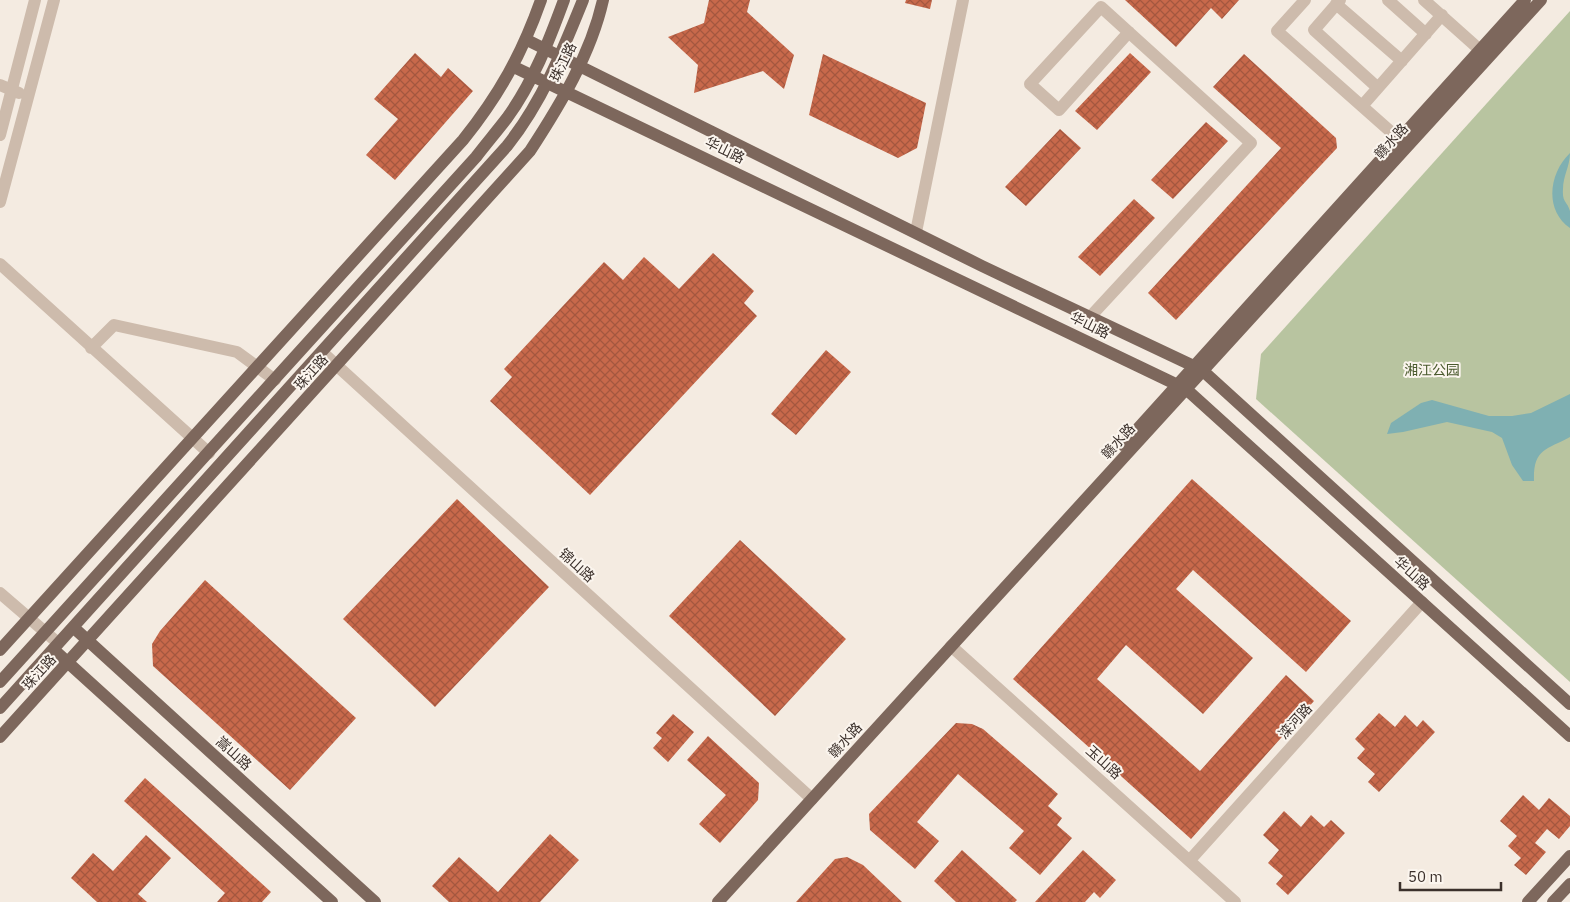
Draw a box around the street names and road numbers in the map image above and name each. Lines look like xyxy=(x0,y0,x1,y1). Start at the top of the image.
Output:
street label: 珠江路 xyxy=(546,39,580,85)
street label: 赣水路 xyxy=(1370,119,1412,163)
street label: 华山路 xyxy=(702,133,748,167)
street label: 华山路 xyxy=(1067,308,1113,342)
street label: 珠江路 xyxy=(290,350,332,394)
street label: 赣水路 xyxy=(1097,419,1139,463)
street label: 锦山路 xyxy=(555,544,599,586)
street label: 华山路 xyxy=(1390,552,1434,594)
street label: 珠江路 xyxy=(18,650,60,694)
street label: 滦河路 xyxy=(1274,699,1316,743)
street label: 赣水路 xyxy=(824,718,866,762)
street label: 嵩山路 xyxy=(212,732,256,774)
street label: 玉山路 xyxy=(1082,741,1126,783)

